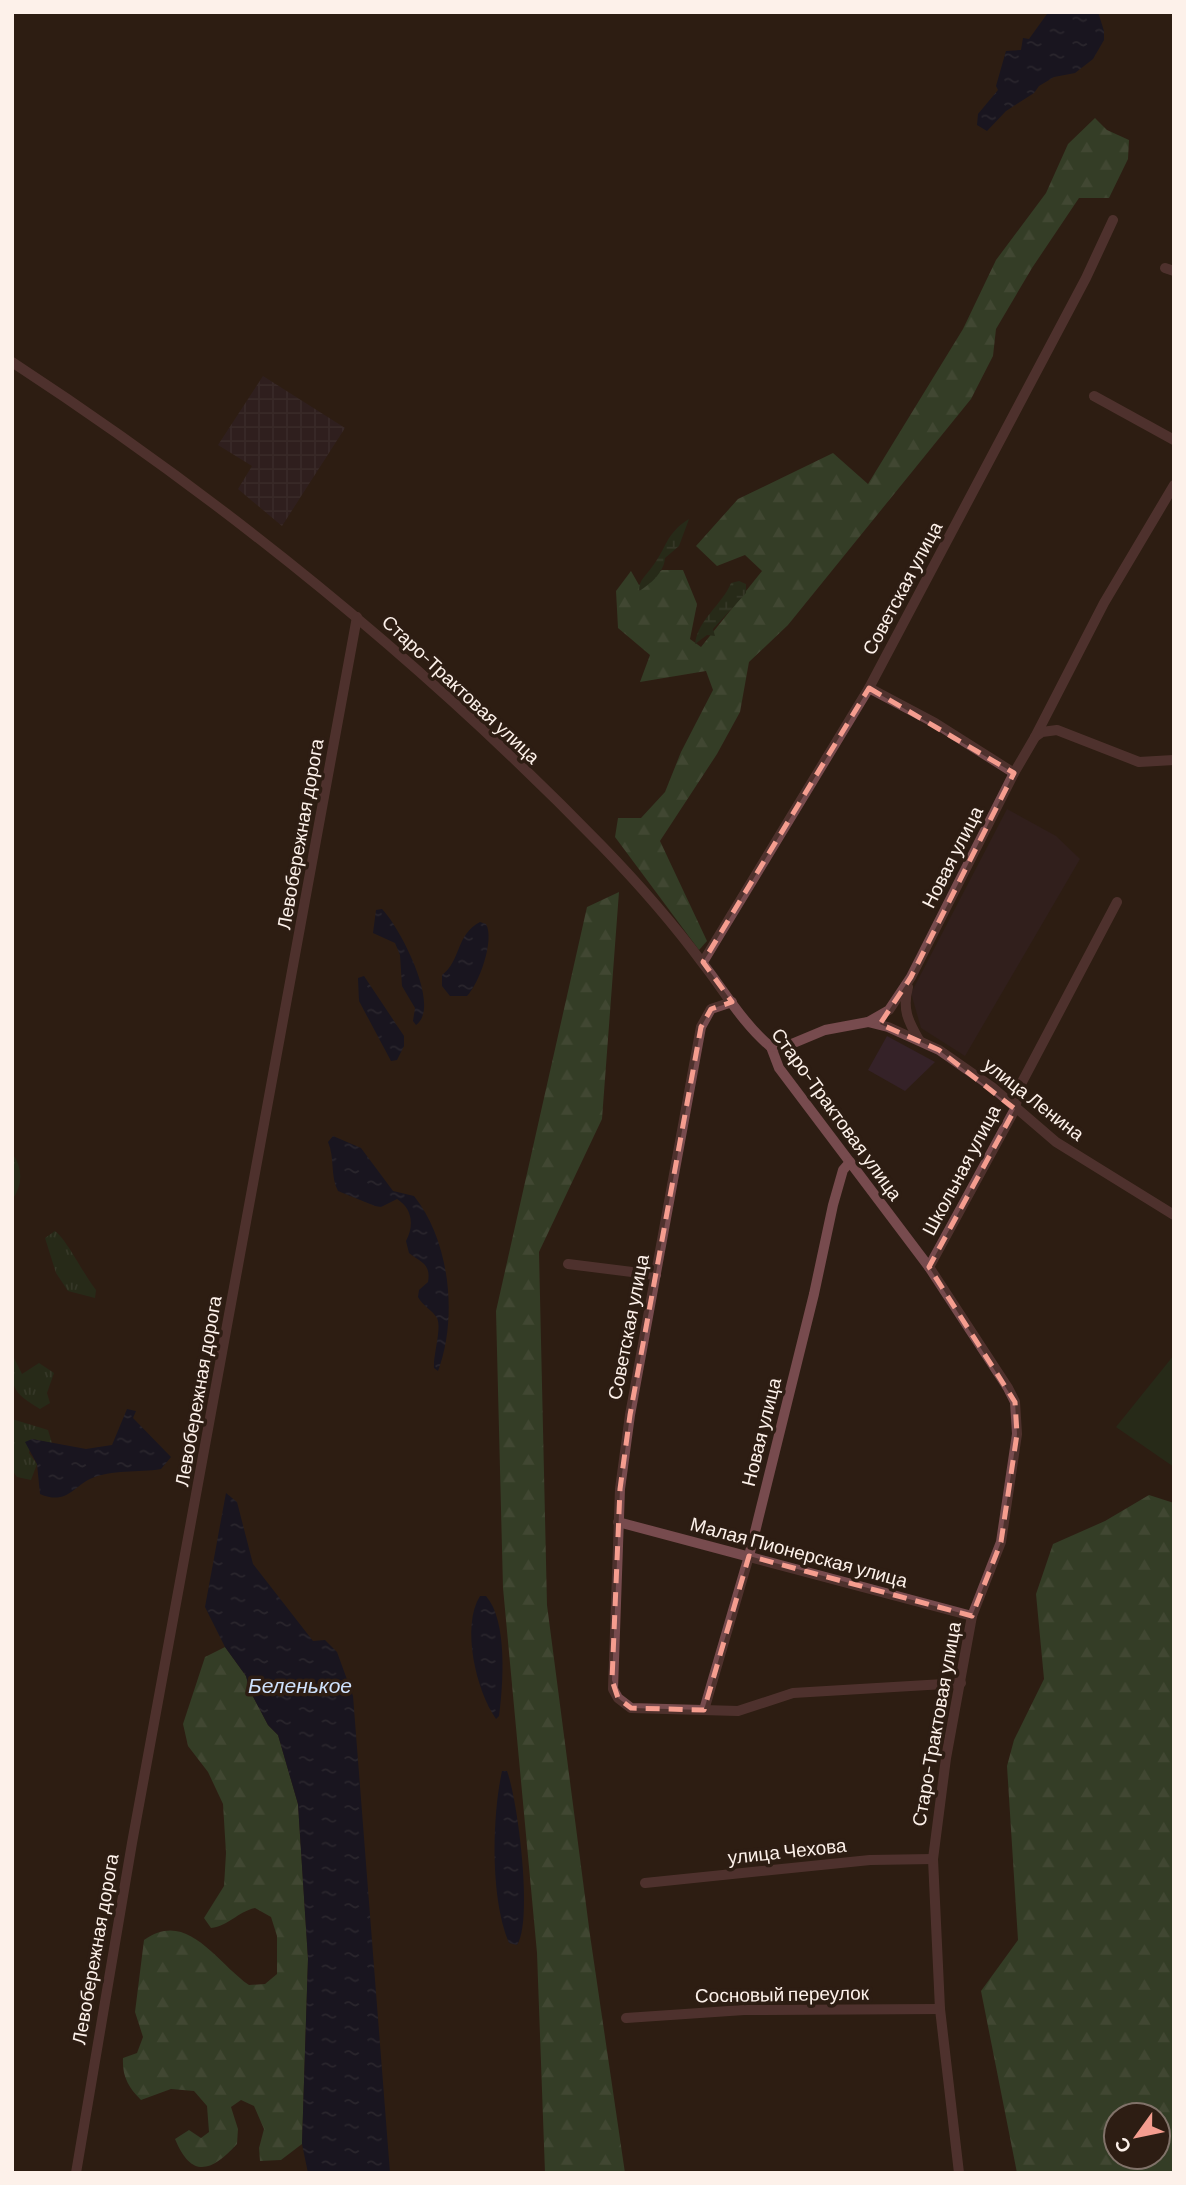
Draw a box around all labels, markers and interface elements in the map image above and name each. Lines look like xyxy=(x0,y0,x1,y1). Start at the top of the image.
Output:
street label: Советская улица xyxy=(857,517,947,658)
street label: Старо-Трактовая улица xyxy=(378,609,545,768)
street label: Левобережная дорога xyxy=(271,736,328,931)
street label: Новая улица xyxy=(916,802,987,911)
street label: Старо-Трактовая улица xyxy=(767,1023,908,1205)
street label: улица Ленина xyxy=(979,1052,1089,1145)
street label: Школьная улица xyxy=(916,1100,1005,1239)
street label: Советская улица xyxy=(602,1252,653,1402)
street label: Левобережная дорога xyxy=(169,1293,226,1488)
street label: Новая улица xyxy=(736,1375,785,1489)
street label: Малая Пионерская улица xyxy=(688,1511,911,1592)
street label: Старо-Трактовая улица xyxy=(906,1619,965,1828)
water label: Беленькое xyxy=(248,1672,352,1697)
street label: улица Чехова xyxy=(726,1833,848,1868)
street label: Левобережная дорога xyxy=(66,1851,123,2046)
street label: Сосновый переулок xyxy=(695,1980,870,2007)
north arrow xyxy=(1102,2101,1172,2171)
text: С xyxy=(1109,2133,1136,2158)

